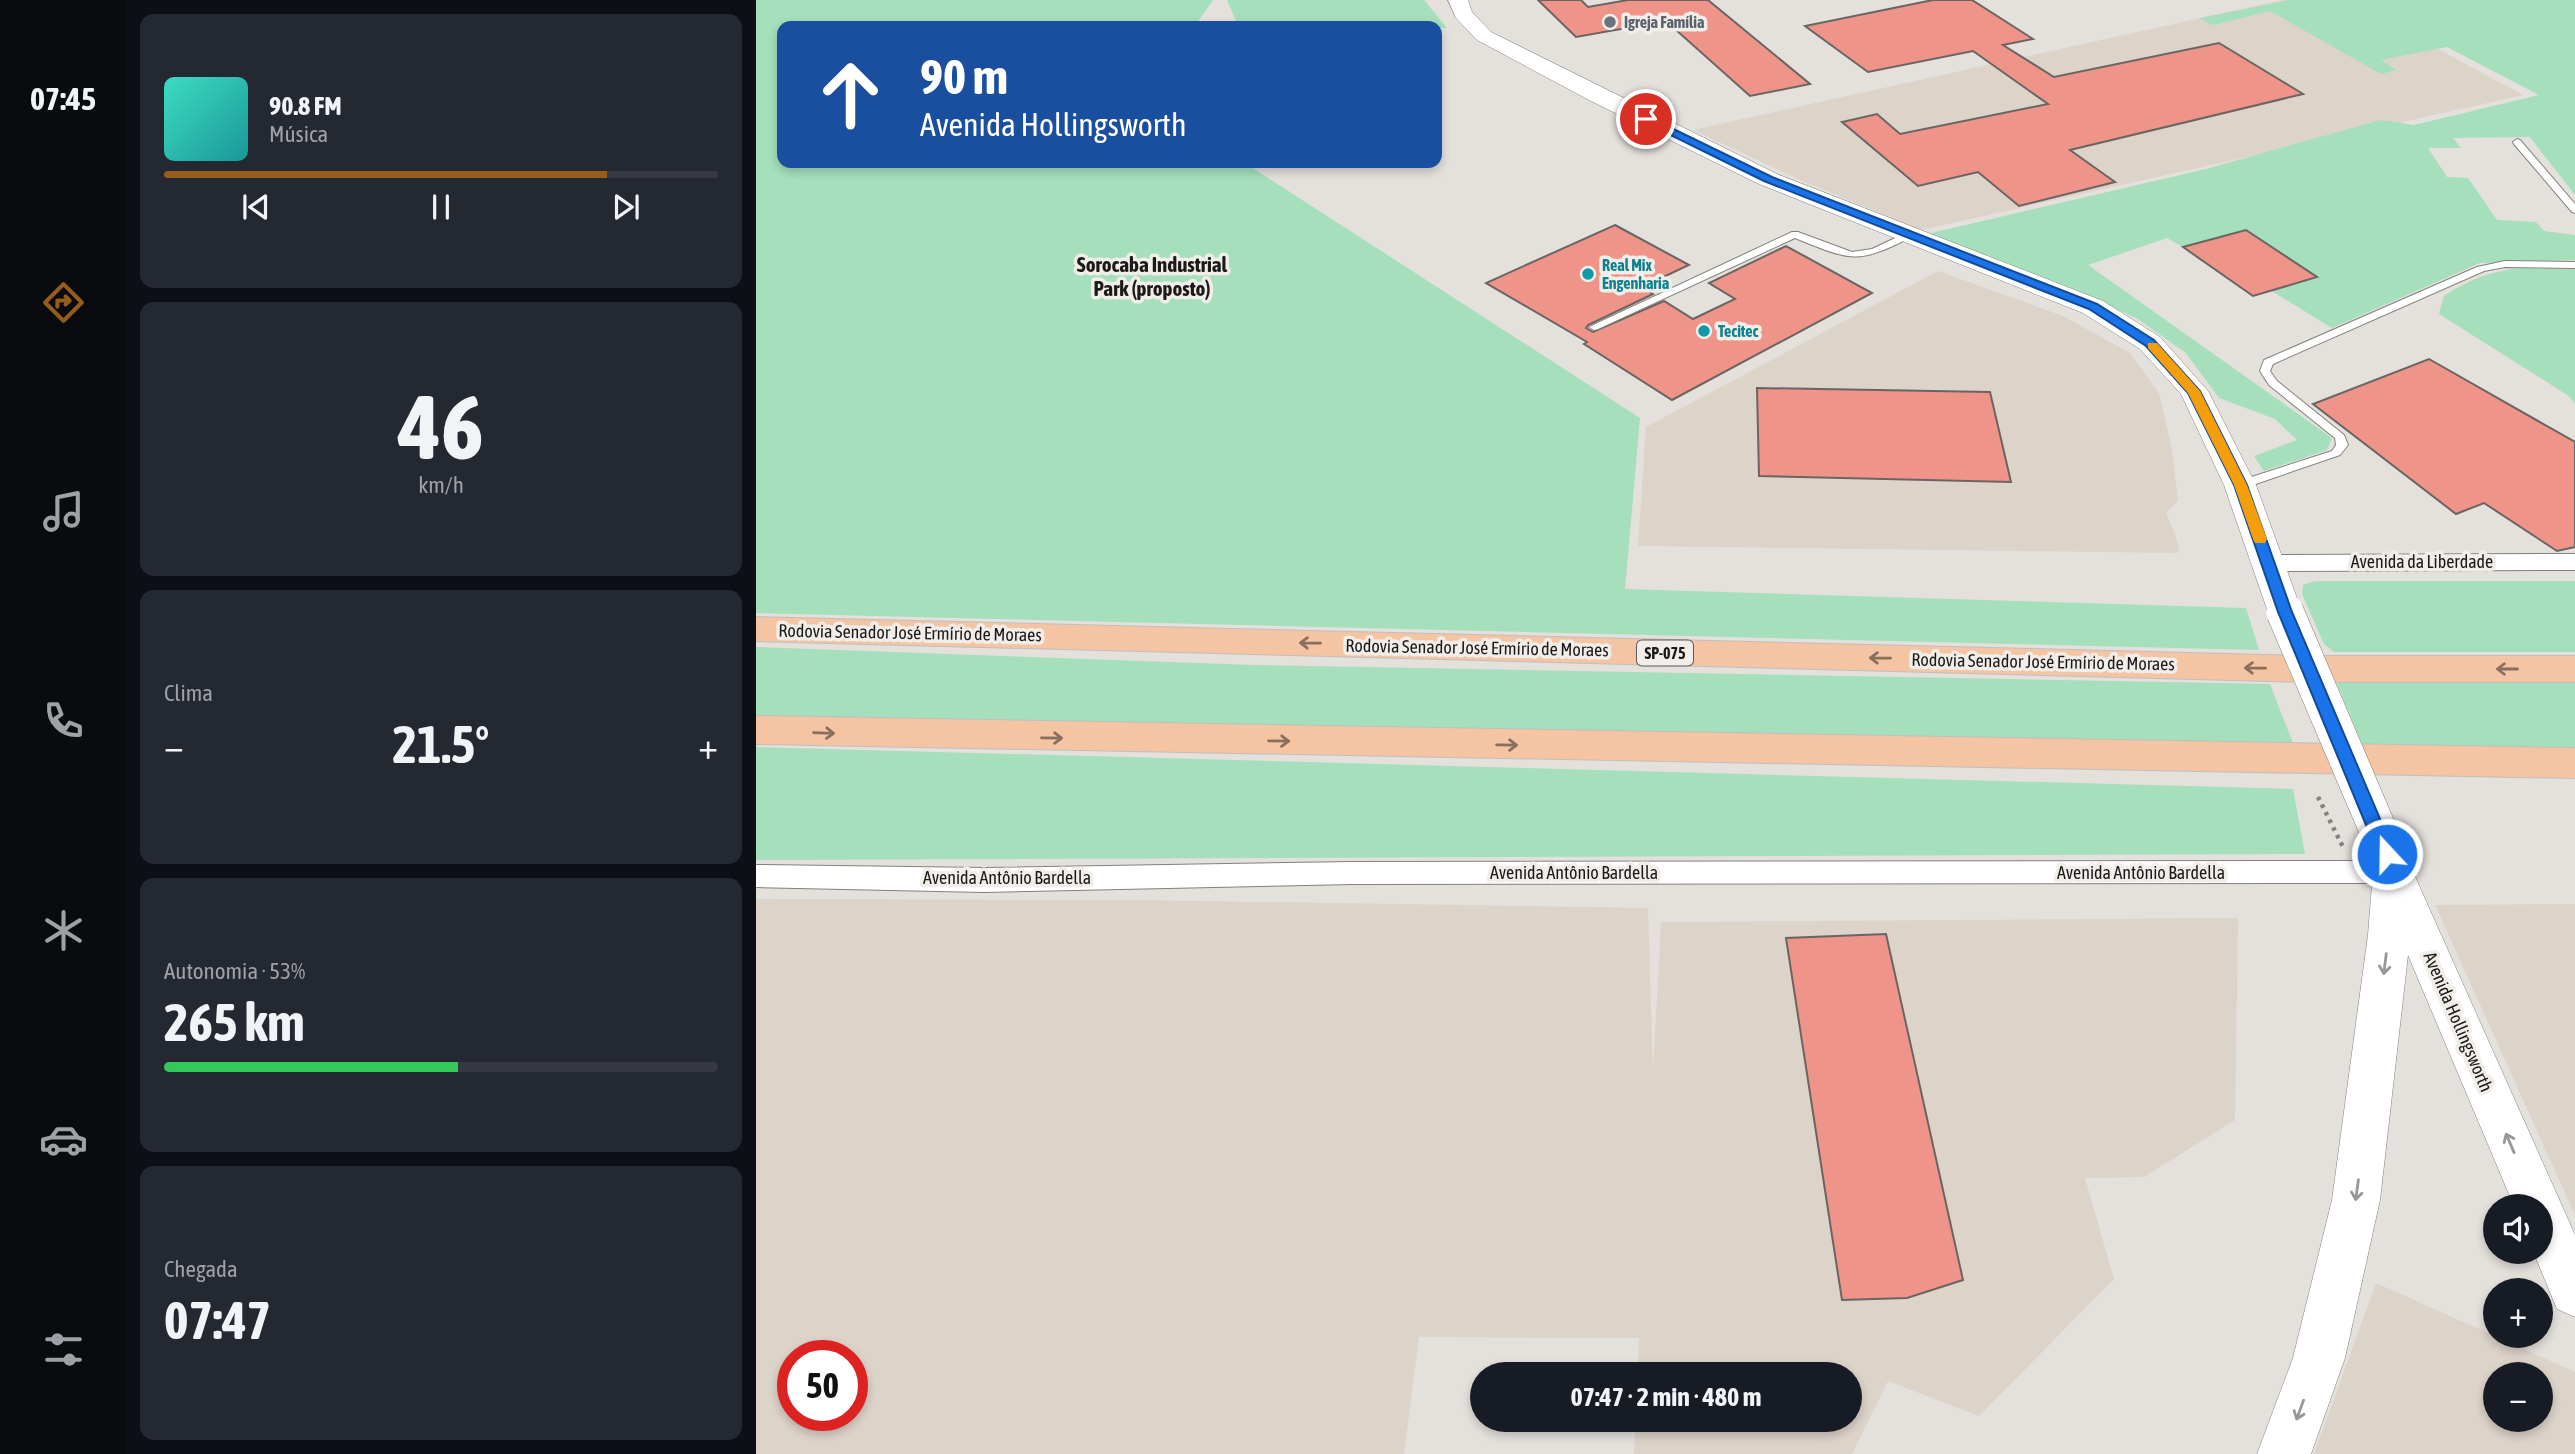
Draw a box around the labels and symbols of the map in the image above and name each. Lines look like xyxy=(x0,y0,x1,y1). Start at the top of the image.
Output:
place label: Igreja Família xyxy=(1624,13,1704,31)
marker: Igreja Família xyxy=(1602,14,1618,30)
pin xyxy=(1616,89,1676,149)
district label: Sorocaba Industrial Park (proposto) xyxy=(1077,252,1228,300)
place label: Real Mix Engenharia xyxy=(1602,256,1669,292)
marker: Real Mix Engenharia xyxy=(1580,266,1596,282)
place label: Tecitec xyxy=(1718,322,1758,340)
marker: Tecitec xyxy=(1696,323,1712,339)
street label: Avenida da Liberdade xyxy=(2351,551,2493,572)
street label: Rodovia Senador José Ermírio de Moraes xyxy=(778,620,1042,645)
street label: Rodovia Senador José Ermírio de Moraes xyxy=(1345,635,1609,660)
one-way arrow xyxy=(1299,637,1322,650)
road number: SP-075 xyxy=(1637,640,1693,666)
street label: Rodovia Senador José Ermírio de Moraes xyxy=(1911,649,2175,674)
one-way arrow xyxy=(1869,651,1892,665)
one-way arrow xyxy=(2244,661,2267,674)
one-way arrow xyxy=(2496,662,2519,676)
one-way arrow xyxy=(812,727,835,740)
one-way arrow xyxy=(1040,731,1063,744)
one-way arrow xyxy=(1267,735,1290,748)
one-way arrow xyxy=(1495,739,1518,752)
position arrow xyxy=(2350,817,2424,891)
street label: Avenida Antônio Bardella xyxy=(1490,862,1658,883)
street label: Avenida Antônio Bardella xyxy=(2057,862,2225,883)
street label: Avenida Antônio Bardella xyxy=(923,867,1091,888)
street label: Avenida Hollingsworth xyxy=(2419,949,2497,1095)
one-way arrow xyxy=(2379,952,2392,975)
one-way arrow xyxy=(2503,1133,2516,1154)
one-way arrow xyxy=(2350,1178,2363,1201)
speed limit sign: 50 xyxy=(777,1340,868,1431)
one-way arrow xyxy=(2293,1398,2306,1420)

